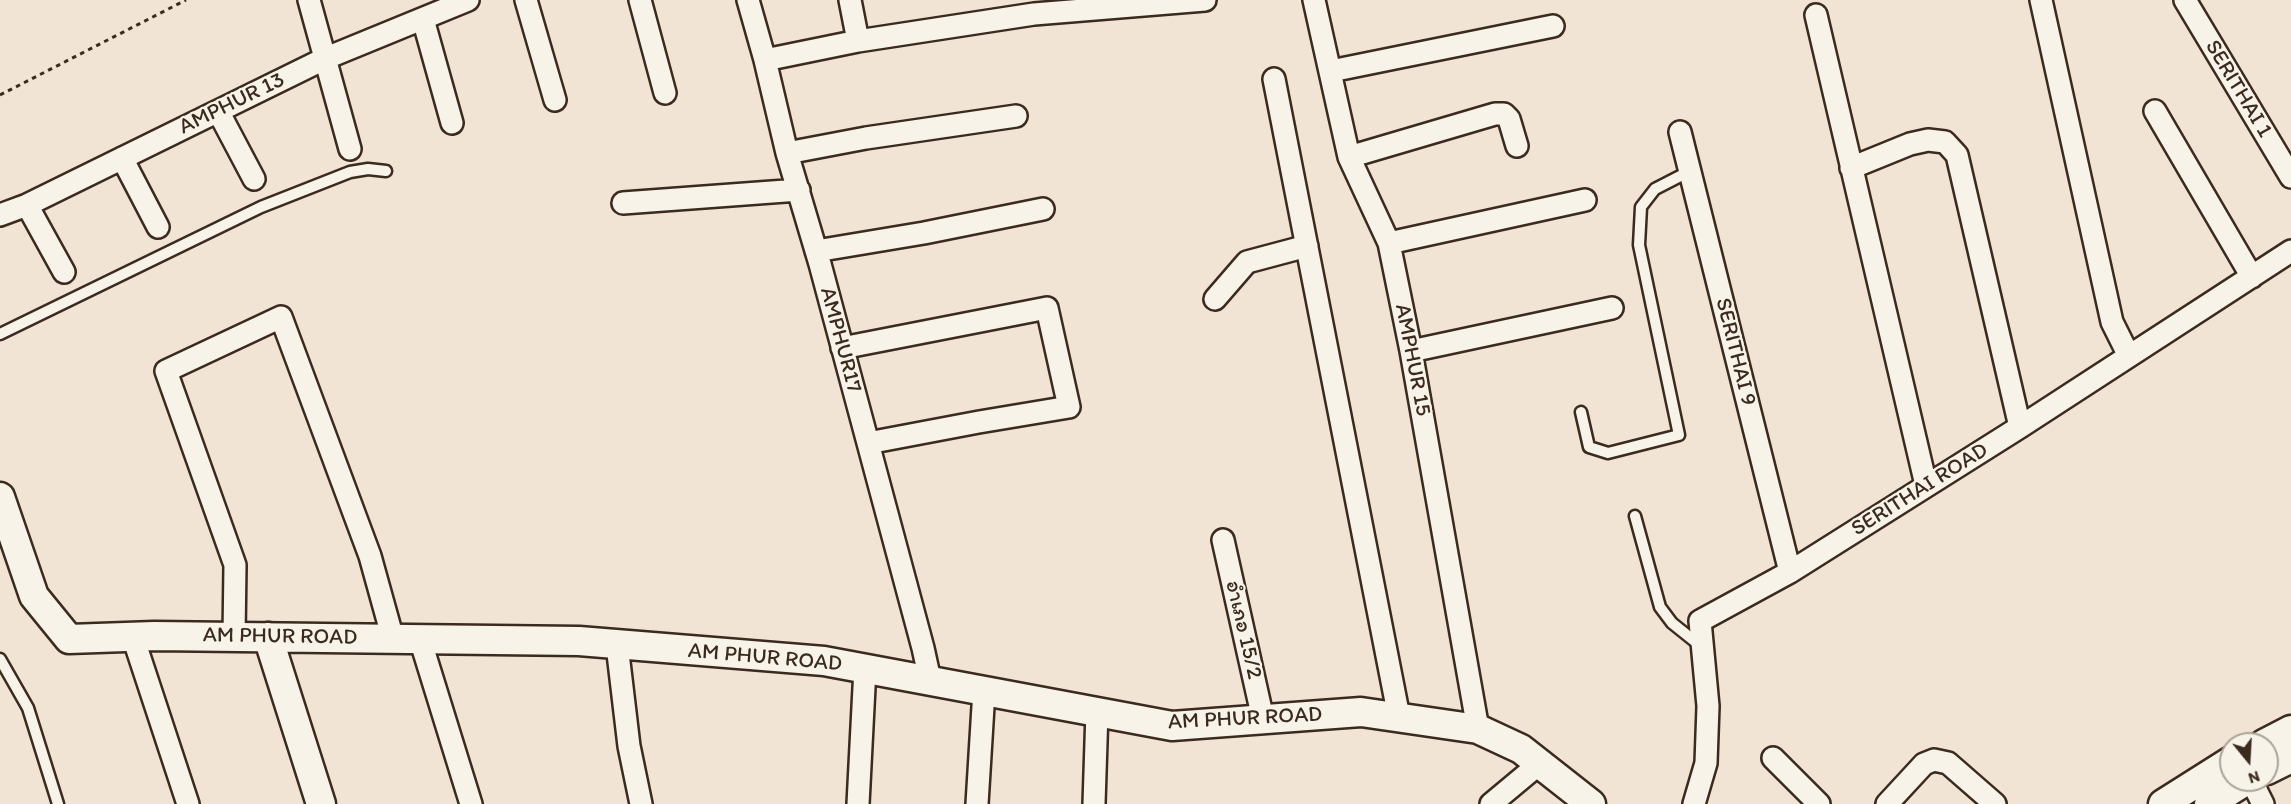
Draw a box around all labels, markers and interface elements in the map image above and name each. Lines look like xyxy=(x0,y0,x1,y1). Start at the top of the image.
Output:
street label: SERITHAI 1 xyxy=(2199,36,2277,142)
street label: AMPHUR 13 xyxy=(175,67,289,141)
street label: AMPHUR17 xyxy=(813,284,867,396)
street label: SERITHAI 9 xyxy=(1709,295,1761,409)
street label: AMPHUR 15 xyxy=(1388,302,1436,418)
street label: SERITHAI ROAD xyxy=(1847,437,1993,543)
street label: อำเภอ 15/2 xyxy=(1219,578,1267,682)
street label: AM PHUR ROAD xyxy=(203,622,357,652)
street label: AM PHUR ROAD xyxy=(687,638,843,678)
street label: AM PHUR ROAD xyxy=(1167,702,1323,736)
north arrow xyxy=(2219,732,2279,792)
text: N xyxy=(2246,767,2262,788)

